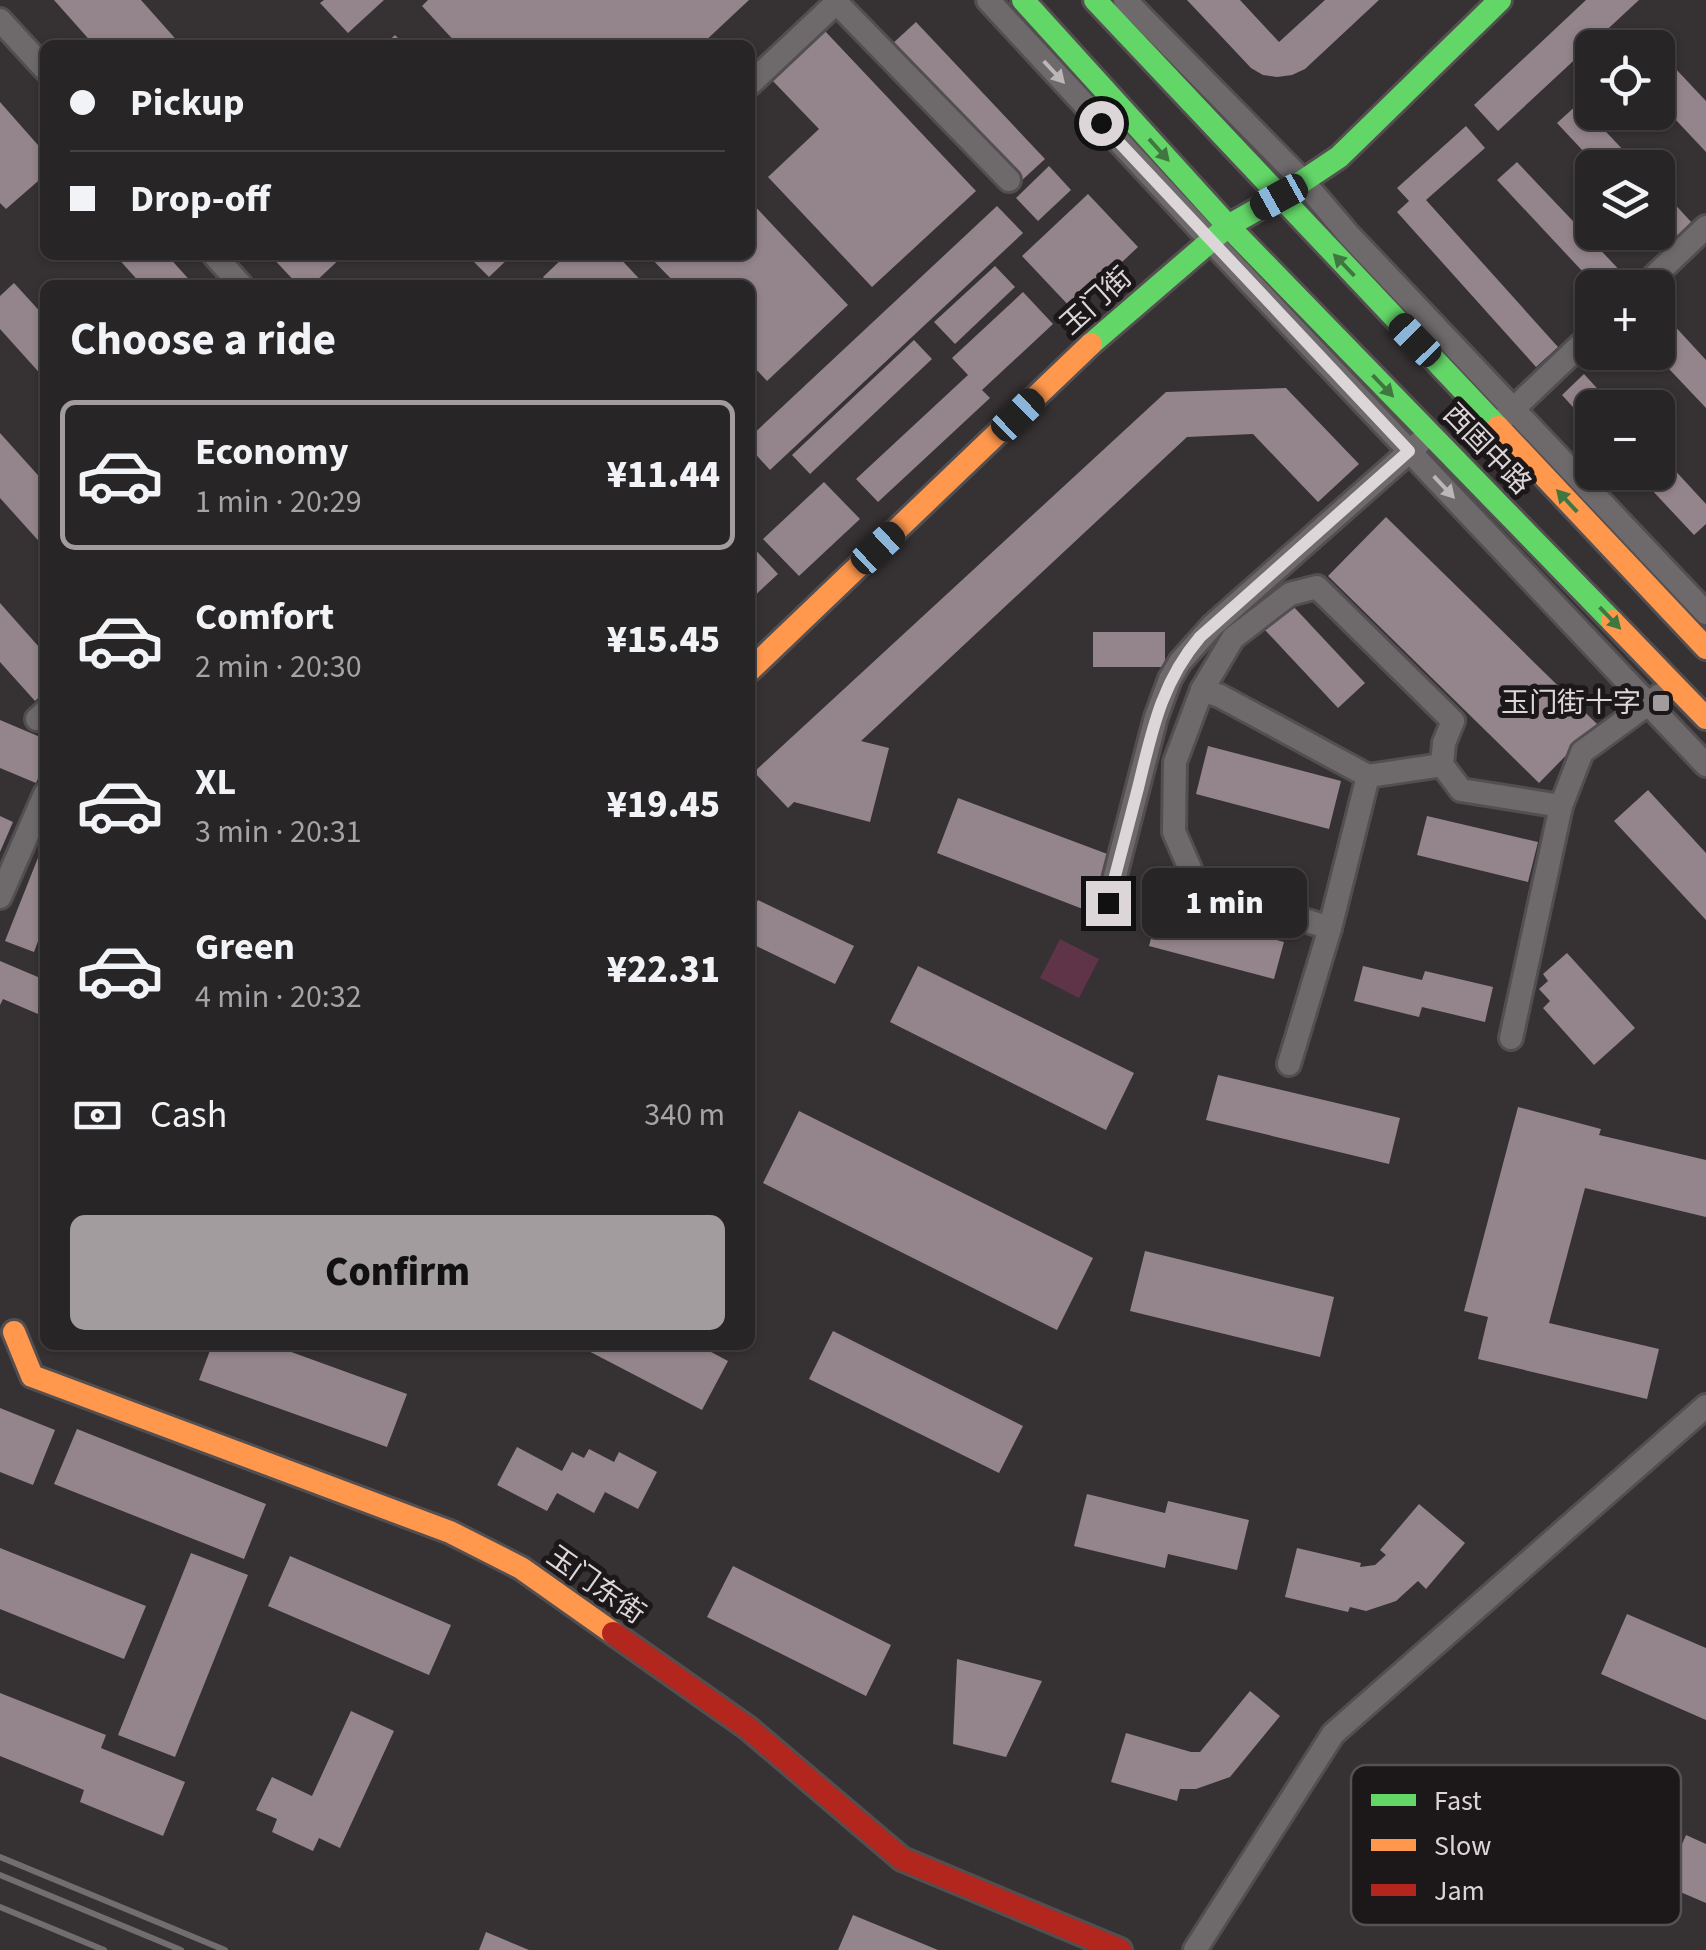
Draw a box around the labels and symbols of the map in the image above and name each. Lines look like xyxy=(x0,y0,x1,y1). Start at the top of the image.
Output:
one-way arrow xyxy=(1042,59,1065,83)
route start xyxy=(1079,101,1124,146)
one-way arrow xyxy=(1147,138,1170,162)
car xyxy=(1245,169,1313,225)
one-way arrow xyxy=(1333,253,1356,277)
street label: 玉门街 xyxy=(1051,258,1141,344)
car xyxy=(1383,308,1447,372)
one-way arrow xyxy=(1371,373,1395,397)
car xyxy=(986,383,1050,447)
street label: 西固中路 xyxy=(1434,395,1540,503)
one-way arrow xyxy=(1432,475,1455,499)
one-way arrow xyxy=(1556,489,1579,513)
car xyxy=(846,517,910,579)
one-way arrow xyxy=(1598,606,1621,630)
place label: 玉门街十字 xyxy=(1501,683,1641,723)
marker: 玉门街十字 xyxy=(1650,692,1672,714)
callout: 1 min xyxy=(1143,868,1308,938)
route end xyxy=(1086,881,1131,926)
street label: 玉门东街 xyxy=(539,1536,653,1634)
legend xyxy=(1351,1765,1681,1925)
text: Fast xyxy=(1434,1781,1482,1821)
text: Slow xyxy=(1434,1826,1491,1866)
text: Jam xyxy=(1434,1871,1485,1911)

